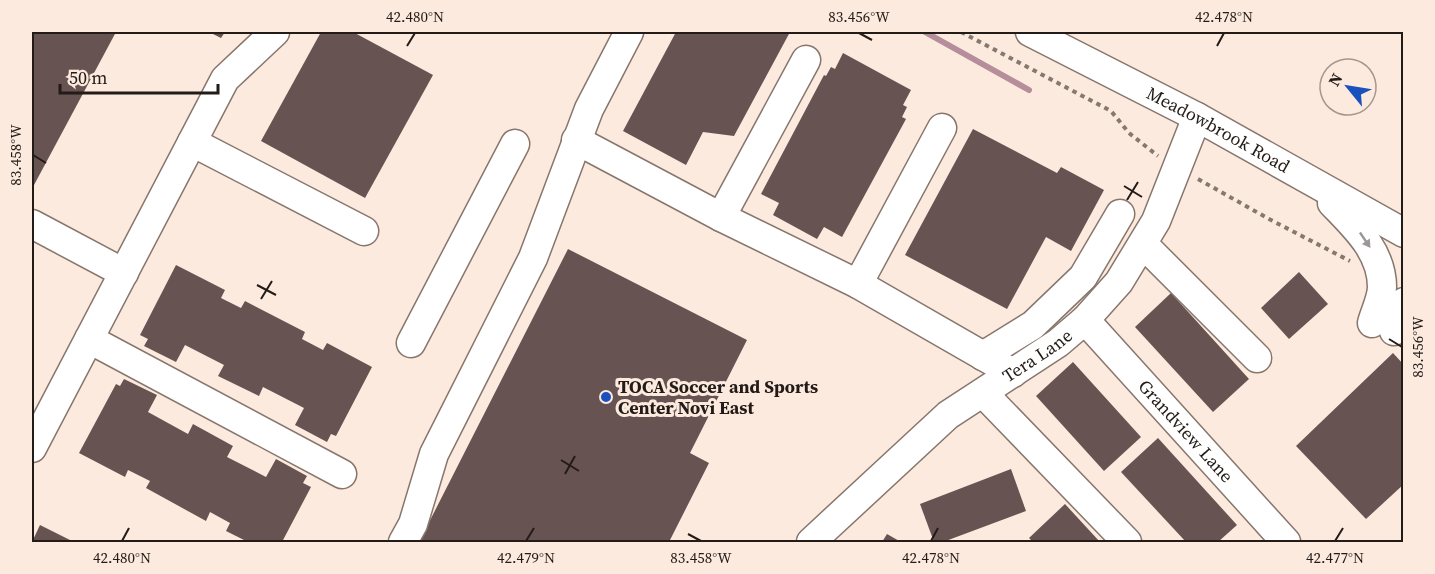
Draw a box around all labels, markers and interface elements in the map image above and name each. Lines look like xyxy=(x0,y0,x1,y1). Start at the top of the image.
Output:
text: 42.480°N xyxy=(386,6,444,27)
text: 83.456°W xyxy=(828,6,890,27)
text: 42.478°N xyxy=(1195,6,1253,27)
scale bar xyxy=(60,57,218,95)
north arrow xyxy=(1318,57,1378,117)
text: 50 m xyxy=(69,65,107,90)
text: N xyxy=(1323,69,1348,90)
street label: Meadowbrook Road xyxy=(1142,80,1295,179)
text: 83.458°W xyxy=(5,124,26,186)
one-way arrow xyxy=(1359,232,1370,248)
text: 83.456°W xyxy=(1407,316,1428,378)
street label: Tera Lane xyxy=(997,323,1078,388)
place label: TOCA Soccer and Sports Center Novi East xyxy=(618,374,818,420)
street label: Grandview Lane xyxy=(1133,374,1239,488)
marker: TOCA Soccer and Sports Center Novi East xyxy=(599,390,613,404)
text: 42.480°N xyxy=(93,547,151,568)
text: 42.479°N xyxy=(497,547,555,568)
text: 83.458°W xyxy=(670,547,732,568)
text: 42.478°N xyxy=(902,547,960,568)
text: 42.477°N xyxy=(1306,547,1364,568)

